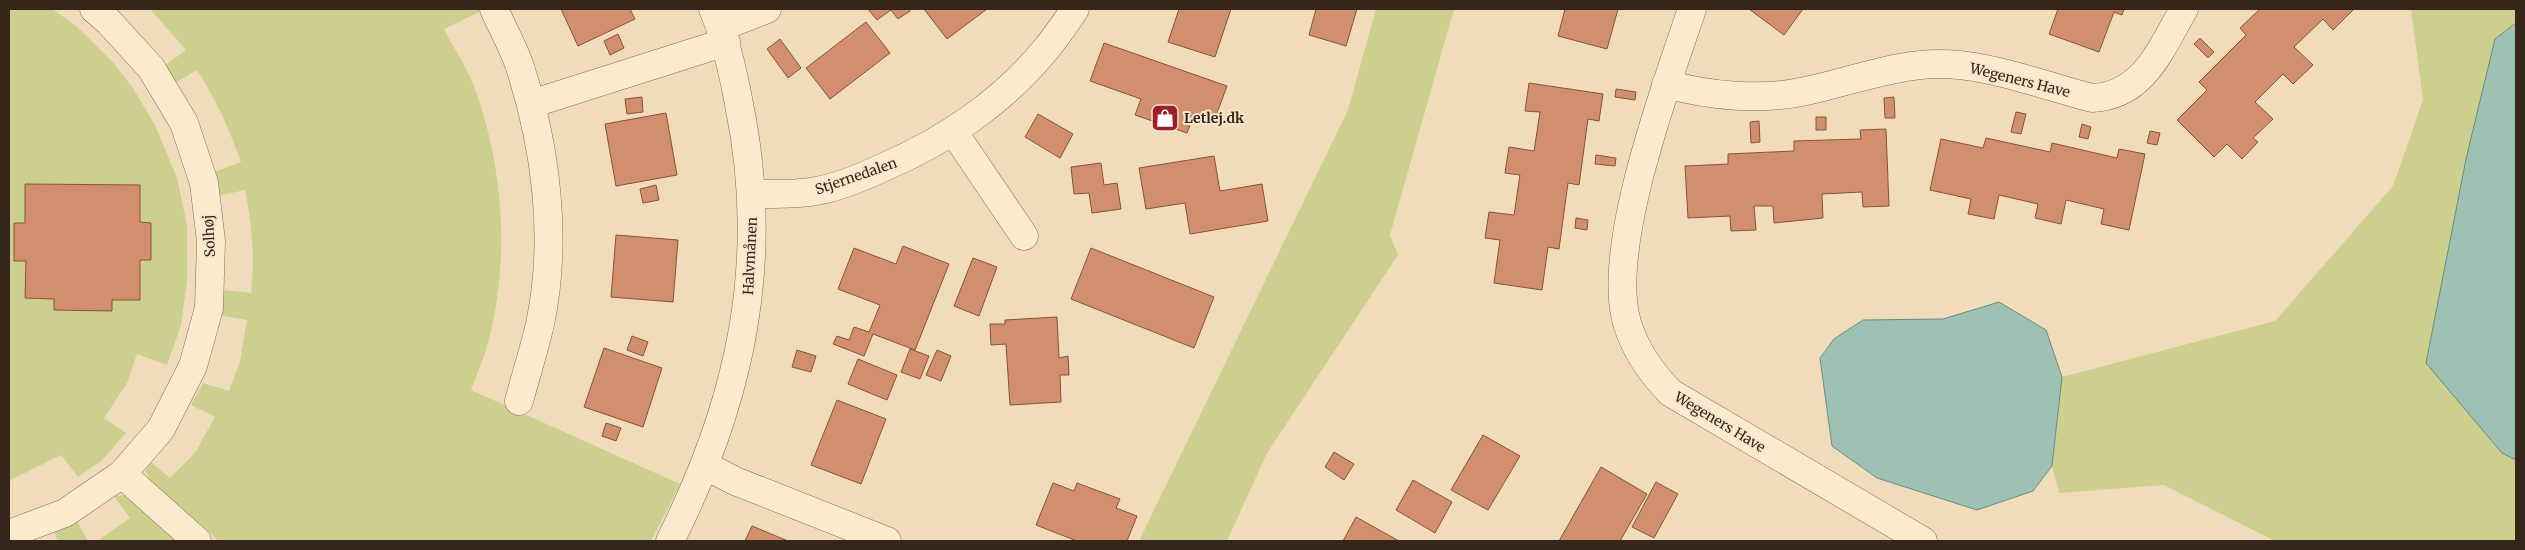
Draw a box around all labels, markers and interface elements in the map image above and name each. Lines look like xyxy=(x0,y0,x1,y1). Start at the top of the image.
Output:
street label: Wegeners Have xyxy=(1967,59,2072,101)
shop icon: Letlej.dk xyxy=(1150,103,1180,133)
place label: Letlej.dk xyxy=(1184,109,1245,127)
street label: Stjernedalen xyxy=(813,154,899,198)
street label: Solhøj xyxy=(199,214,219,258)
street label: Halvmånen xyxy=(739,216,761,296)
street label: Wegeners Have xyxy=(1670,387,1769,456)

